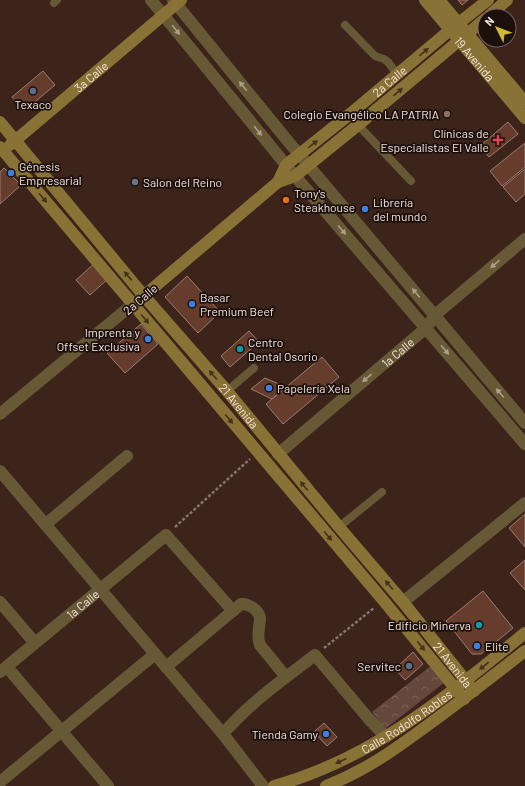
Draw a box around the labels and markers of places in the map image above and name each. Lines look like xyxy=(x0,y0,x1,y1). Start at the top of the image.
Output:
marker: Texaco xyxy=(28,86,38,96)
place label: Texaco xyxy=(15,97,51,111)
place label: Colegio Evangélico LA PATRIA xyxy=(284,107,439,121)
marker: Colegio Evangélico LA PATRIA xyxy=(442,109,452,119)
place label: Clínicas de Especialistas El Valle xyxy=(380,126,489,154)
marker: Clínicas de Especialistas El Valle xyxy=(492,134,504,146)
place label: Génesis Empresarial xyxy=(19,159,82,187)
marker: Génesis Empresarial xyxy=(6,168,16,178)
place label: Salon del Reino xyxy=(143,175,222,189)
marker: Salon del Reino xyxy=(130,177,140,187)
place label: Tony's Steakhouse xyxy=(294,186,355,214)
marker: Tony's Steakhouse xyxy=(281,195,291,205)
place label: Librería del mundo xyxy=(373,195,427,223)
marker: Librería del mundo xyxy=(360,204,370,214)
place label: Basar Premium Beef xyxy=(200,290,274,318)
marker: Basar Premium Beef xyxy=(187,299,197,309)
place label: Imprenta y Offset Exclusiva xyxy=(57,325,140,353)
marker: Imprenta y Offset Exclusiva xyxy=(143,334,153,344)
place label: Centro Dental Osorio xyxy=(248,335,318,363)
marker: Centro Dental Osorio xyxy=(235,344,245,354)
place label: Papelería Xela xyxy=(277,381,350,395)
marker: Papelería Xela xyxy=(264,383,274,393)
place label: Edificio Minerva xyxy=(388,618,471,632)
marker: Edificio Minerva xyxy=(474,620,484,630)
place label: Elite xyxy=(485,639,509,653)
marker: Elite xyxy=(472,641,482,651)
place label: Servitec xyxy=(357,659,401,673)
marker: Servitec xyxy=(404,661,414,671)
place label: Tienda Gamy xyxy=(252,727,318,741)
marker: Tienda Gamy xyxy=(321,729,331,739)

